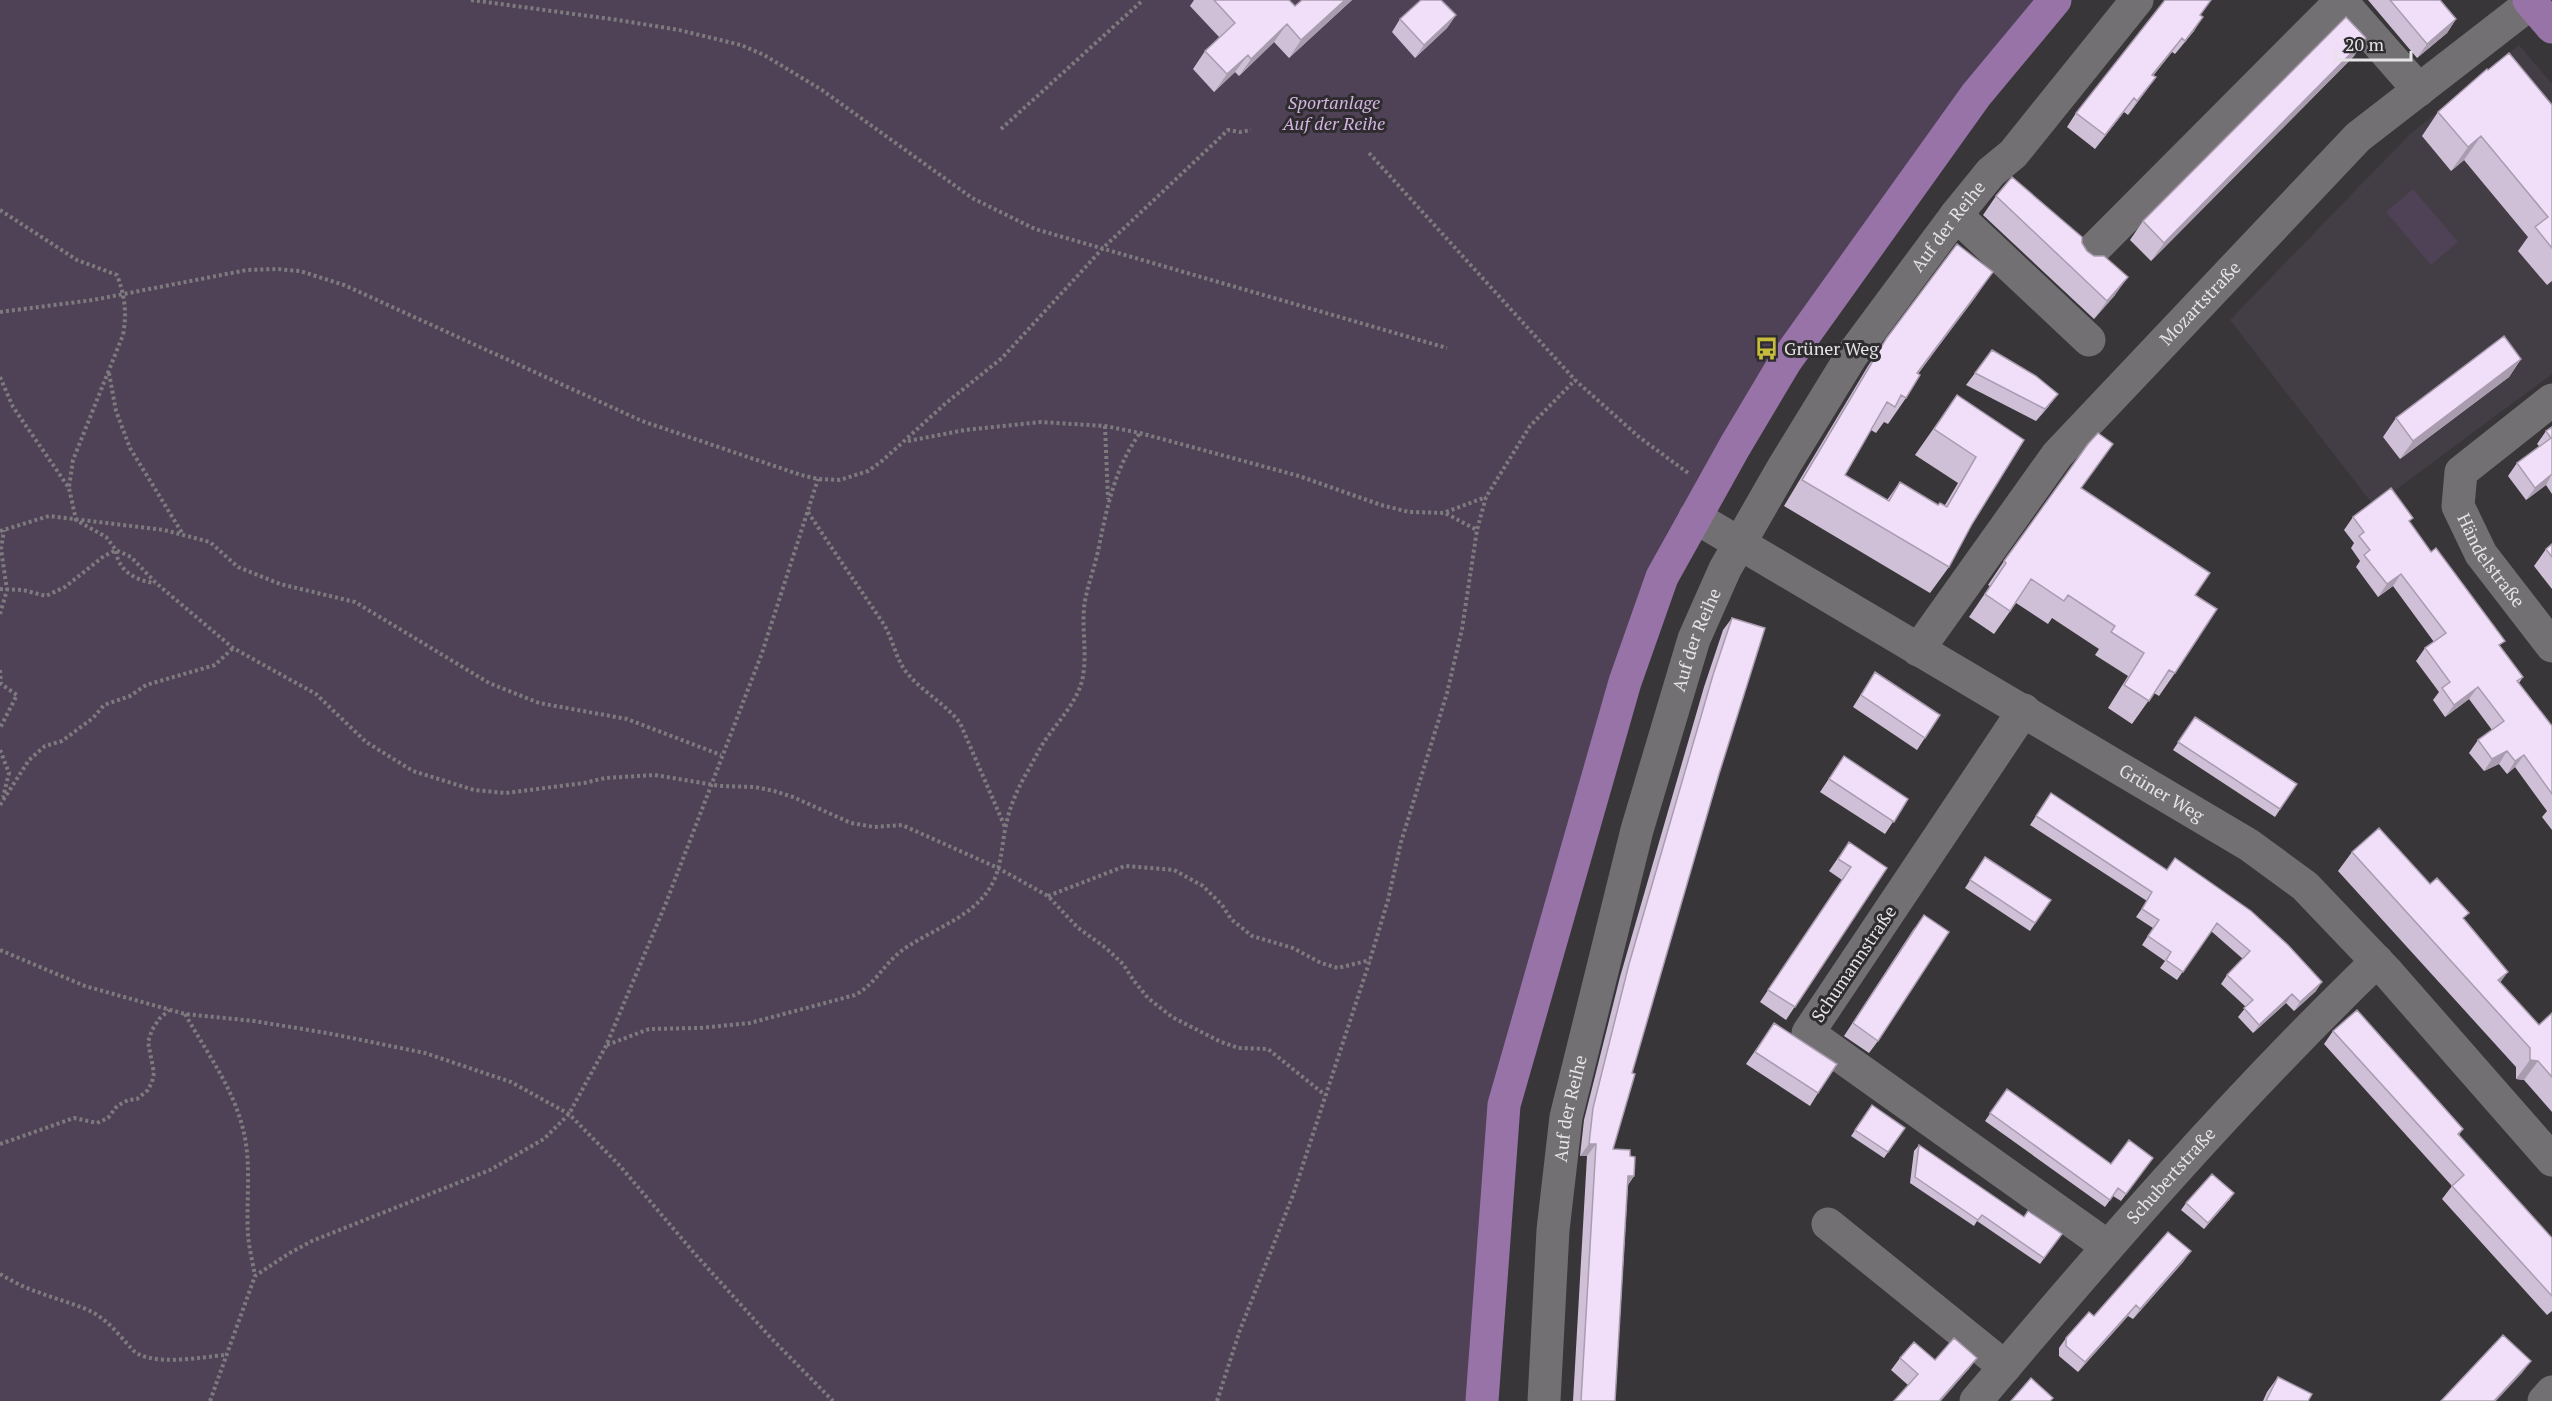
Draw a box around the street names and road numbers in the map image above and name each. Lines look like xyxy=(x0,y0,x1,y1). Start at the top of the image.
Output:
street label: Auf der Reihe xyxy=(1905,175,1990,276)
street label: Mozartstraße xyxy=(2154,255,2245,350)
street label: Händelstraße xyxy=(2452,509,2531,612)
street label: Auf der Reihe xyxy=(1666,584,1726,694)
street label: Grüner Weg xyxy=(2115,758,2209,827)
street label: Schumannstraße xyxy=(1805,900,1901,1027)
street label: Auf der Reihe xyxy=(1548,1052,1592,1163)
street label: Schubertstraße xyxy=(2120,1122,2220,1229)

